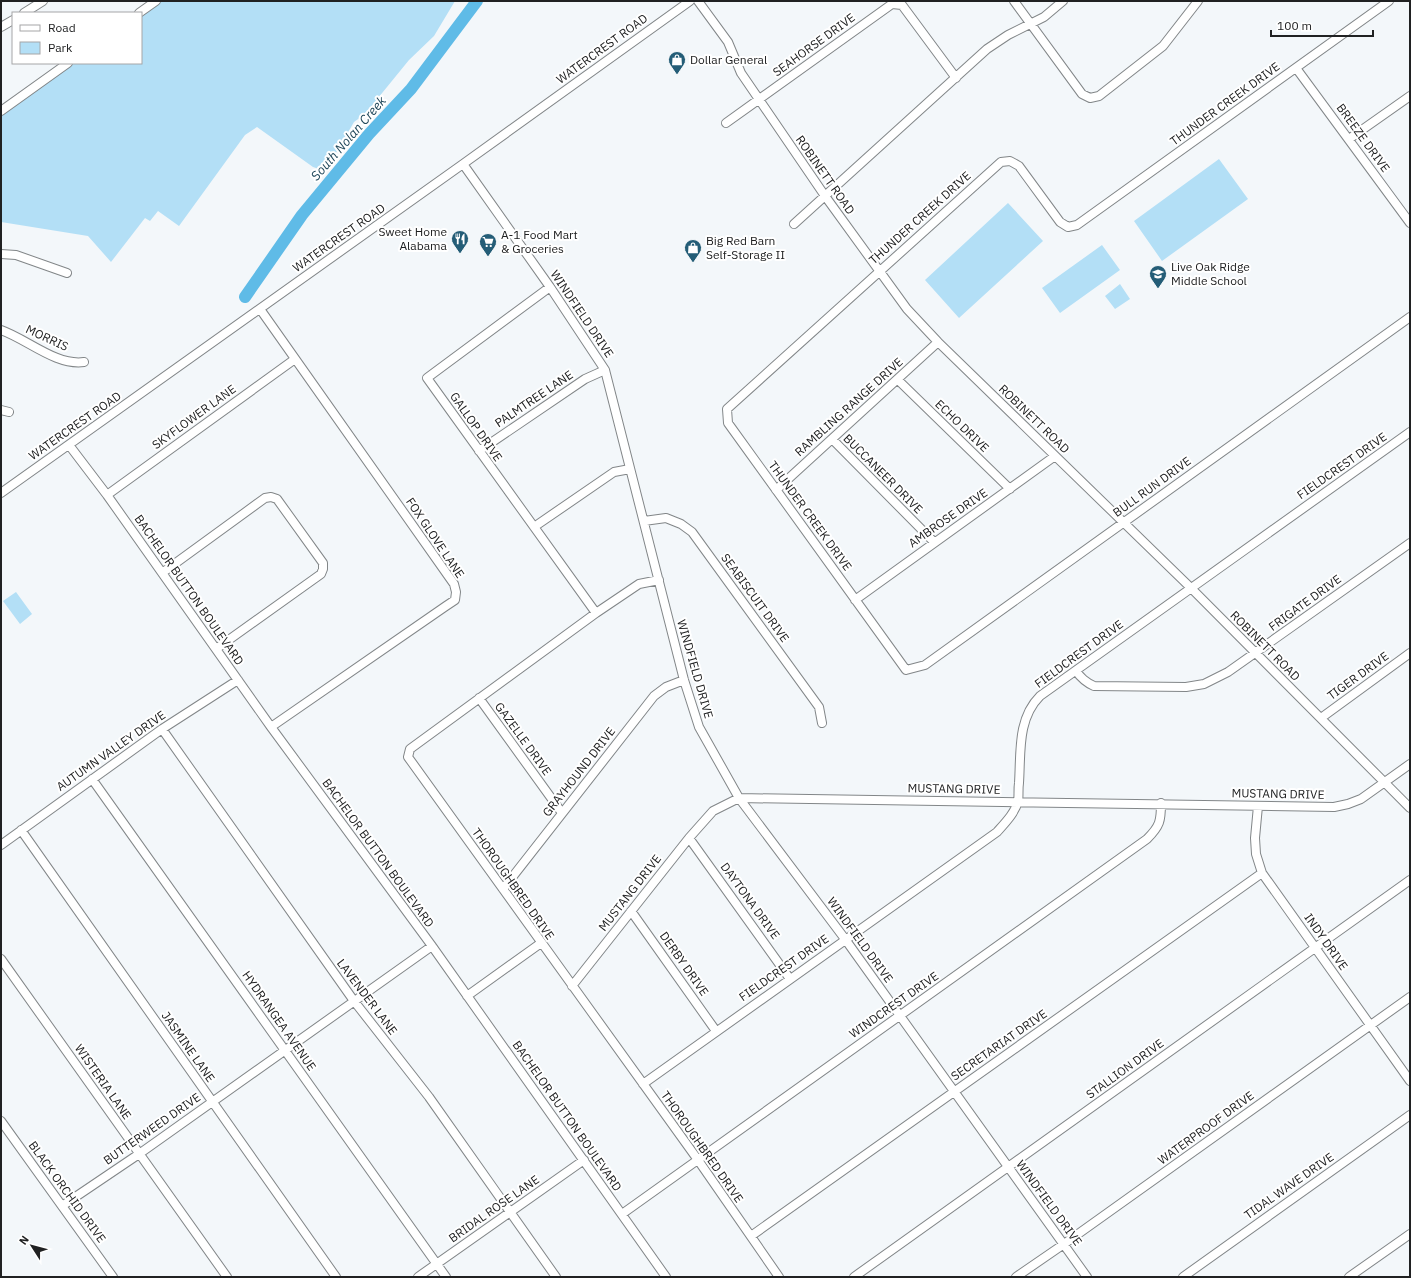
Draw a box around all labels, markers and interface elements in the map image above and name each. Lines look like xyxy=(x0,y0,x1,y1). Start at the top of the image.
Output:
street label: WATERCREST ROAD xyxy=(553,10,650,87)
street label: SEAHORSE DRIVE xyxy=(770,10,858,79)
legend xyxy=(12,12,142,64)
scale bar xyxy=(1271,12,1373,38)
text: 100 m xyxy=(1277,18,1312,33)
text: Road xyxy=(48,20,76,35)
text: Park xyxy=(48,40,73,55)
shop icon: Dollar General xyxy=(667,50,687,75)
place label: Dollar General xyxy=(690,52,767,67)
street label: THUNDER CREEK DRIVE xyxy=(1167,59,1282,148)
water label: South Nolan Creek xyxy=(307,92,390,184)
street label: BREEZE DRIVE xyxy=(1333,100,1393,175)
street label: ROBINETT ROAD xyxy=(793,132,858,217)
street label: THUNDER CREEK DRIVE xyxy=(866,168,974,267)
street label: WATERCREST ROAD xyxy=(290,200,388,275)
place label: Sweet Home Alabama xyxy=(378,224,448,253)
place label: A-1 Food Mart & Groceries xyxy=(501,227,578,256)
restaurant icon: Sweet Home Alabama xyxy=(450,229,470,254)
supermarket icon: A-1 Food Mart & Groceries xyxy=(478,232,498,257)
place label: Big Red Barn Self-Storage II xyxy=(706,233,785,262)
shop icon: Big Red Barn Self-Storage II xyxy=(683,238,703,263)
place label: Live Oak Ridge Middle School xyxy=(1171,259,1250,288)
school or university icon: Live Oak Ridge Middle School xyxy=(1148,264,1168,289)
street label: WINDFIELD DRIVE xyxy=(548,267,617,360)
street label: MORRIS xyxy=(23,321,71,354)
street label: RAMBLING RANGE DRIVE xyxy=(792,354,906,459)
street label: PALMTREE LANE xyxy=(492,367,576,430)
street label: SKYFLOWER LANE xyxy=(149,381,239,452)
street label: ROBINETT ROAD xyxy=(996,381,1073,456)
street label: WATERCREST ROAD xyxy=(26,388,124,463)
street label: GALLOP DRIVE xyxy=(447,389,506,464)
street label: ECHO DRIVE xyxy=(932,396,992,455)
street label: FIELDCREST DRIVE xyxy=(1294,429,1389,502)
street label: BUCCANEER DRIVE xyxy=(840,431,926,517)
street label: BULL RUN DRIVE xyxy=(1110,453,1194,520)
street label: THUNDER CREEK DRIVE xyxy=(766,458,855,573)
street label: AMBROSE DRIVE xyxy=(905,485,990,550)
street label: FOX GLOVE LANE xyxy=(403,495,468,581)
street label: BACHELOR BUTTON BOULEVARD xyxy=(132,512,247,668)
street label: SEABISCUIT DRIVE xyxy=(718,550,793,645)
street label: FRIGATE DRIVE xyxy=(1266,571,1344,634)
street label: ROBINETT ROAD xyxy=(1227,608,1303,684)
street label: FIELDCREST DRIVE xyxy=(1031,616,1126,691)
street label: WINDFIELD DRIVE xyxy=(674,618,717,720)
street label: TIGER DRIVE xyxy=(1324,648,1391,703)
street label: GAZELLE DRIVE xyxy=(492,699,555,778)
street label: AUTUMN VALLEY DRIVE xyxy=(53,707,168,794)
street label: GRAYHOUND DRIVE xyxy=(539,724,618,819)
street label: BACHELOR BUTTON BOULEVARD xyxy=(319,775,437,930)
street label: MUSTANG DRIVE xyxy=(907,780,1001,797)
street label: MUSTANG DRIVE xyxy=(1231,785,1325,802)
street label: THOROUGHBRED DRIVE xyxy=(469,825,558,943)
street label: MUSTANG DRIVE xyxy=(595,851,664,934)
street label: DAYTONA DRIVE xyxy=(718,859,783,942)
street label: WINDFIELD DRIVE xyxy=(824,894,897,985)
street label: INDY DRIVE xyxy=(1301,910,1351,973)
street label: DERBY DRIVE xyxy=(657,929,712,999)
street label: FIELDCREST DRIVE xyxy=(736,931,831,1004)
street label: LAVENDER LANE xyxy=(334,956,401,1038)
street label: HYDRANGEA AVENUE xyxy=(239,968,320,1074)
street label: WINDCREST DRIVE xyxy=(846,968,941,1041)
street label: SECRETARIAT DRIVE xyxy=(948,1006,1050,1083)
street label: JASMINE LANE xyxy=(158,1008,218,1085)
street label: STALLION DRIVE xyxy=(1083,1035,1166,1102)
street label: BACHELOR BUTTON BOULEVARD xyxy=(510,1038,625,1194)
street label: WISTERIA LANE xyxy=(72,1041,135,1122)
street label: THOROUGHBRED DRIVE xyxy=(658,1088,747,1206)
street label: WATERPROOF DRIVE xyxy=(1155,1088,1257,1168)
street label: BUTTERWEED DRIVE xyxy=(100,1089,203,1168)
street label: BLACK ORCHID DRIVE xyxy=(25,1138,109,1245)
street label: TIDAL WAVE DRIVE xyxy=(1241,1149,1336,1222)
street label: WINDFIELD DRIVE xyxy=(1013,1157,1086,1248)
street label: BRIDAL ROSE LANE xyxy=(446,1172,542,1245)
north arrow xyxy=(12,1226,52,1266)
text: N xyxy=(16,1233,32,1247)

